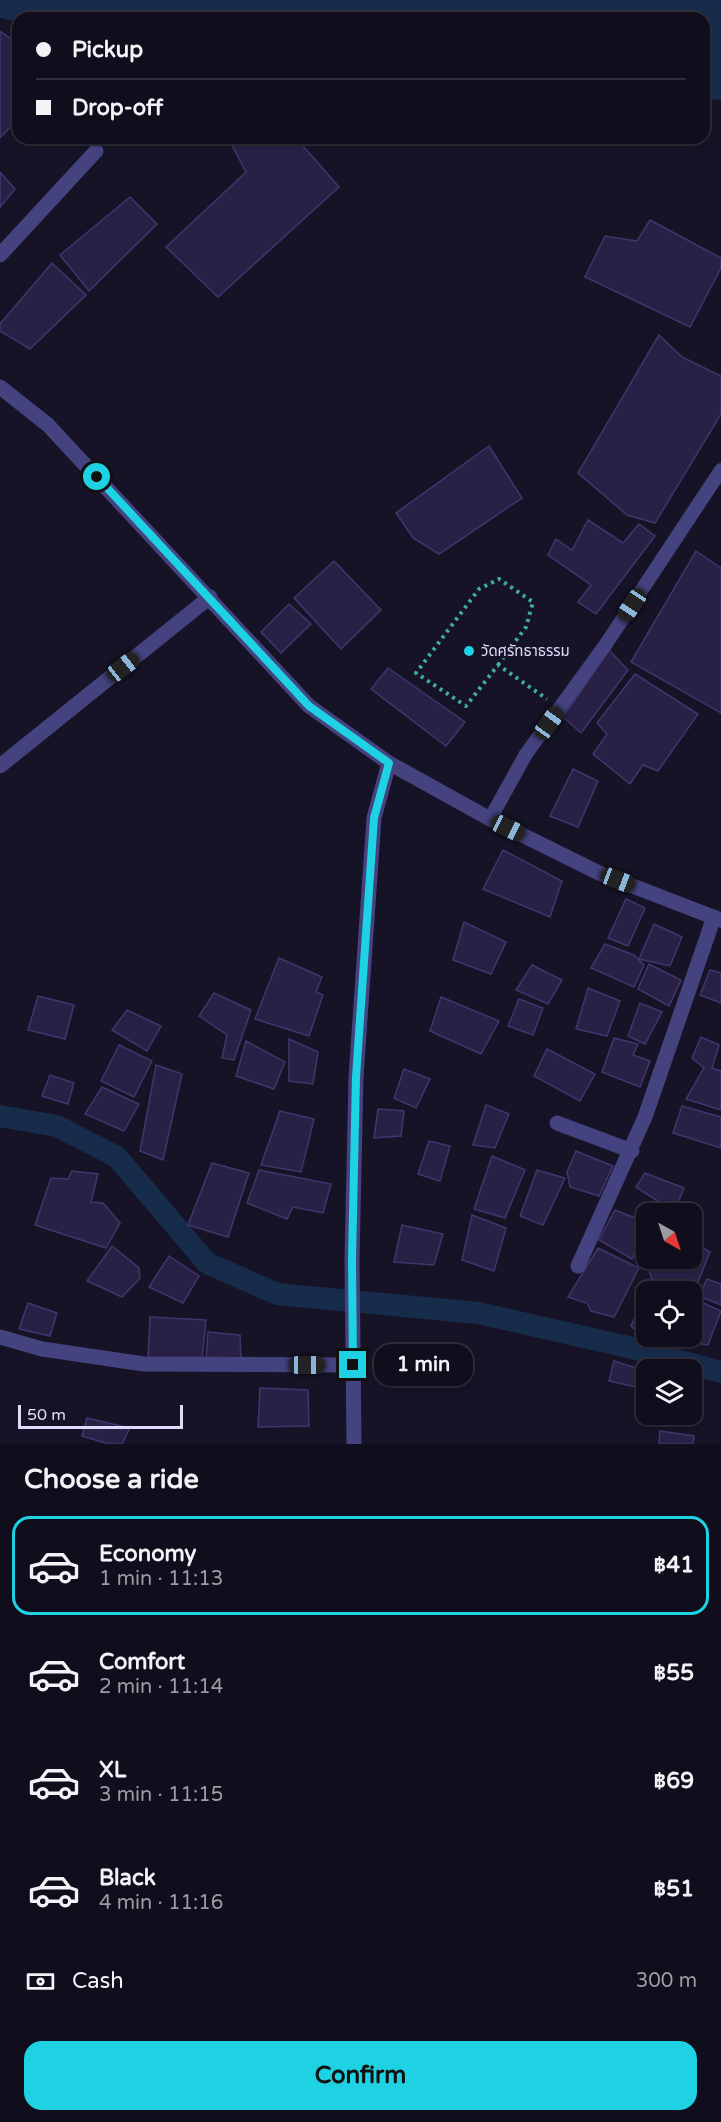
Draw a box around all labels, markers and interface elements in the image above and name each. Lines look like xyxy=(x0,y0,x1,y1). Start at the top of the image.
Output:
text: Pickup xyxy=(72,37,143,63)
text: Drop-off xyxy=(72,95,163,121)
route start xyxy=(83,463,110,490)
car xyxy=(614,585,650,625)
place label: วัดศรัทธาธรรม xyxy=(481,642,570,660)
marker: วัดศรัทธาธรรม xyxy=(462,644,476,658)
car xyxy=(103,649,143,685)
car xyxy=(531,703,567,743)
car xyxy=(488,812,528,844)
car xyxy=(598,865,638,895)
north arrow xyxy=(636,1203,702,1269)
map controls xyxy=(636,1203,702,1425)
button: locate xyxy=(636,1281,702,1347)
callout: 1 min xyxy=(374,1344,473,1386)
route end xyxy=(339,1351,366,1378)
text: 1 min xyxy=(397,1353,450,1377)
car xyxy=(289,1356,325,1374)
button: layers xyxy=(636,1359,702,1425)
scale bar xyxy=(18,1402,183,1430)
text: 50 m xyxy=(27,1405,66,1425)
text: Choose a ride xyxy=(24,1463,199,1496)
icon: car xyxy=(27,1539,81,1593)
text: Economy xyxy=(99,1541,196,1567)
text: ฿41 xyxy=(654,1552,694,1578)
text: 1 min · 11:13 xyxy=(99,1567,223,1591)
icon: car xyxy=(27,1647,81,1701)
text: Comfort xyxy=(99,1649,185,1675)
text: ฿55 xyxy=(654,1660,694,1686)
text: 2 min · 11:14 xyxy=(99,1675,223,1699)
icon: car xyxy=(27,1755,81,1809)
text: XL xyxy=(99,1757,126,1783)
text: ฿69 xyxy=(654,1768,694,1794)
text: 3 min · 11:15 xyxy=(99,1783,223,1807)
icon: car xyxy=(27,1863,81,1917)
text: Black xyxy=(99,1865,156,1891)
text: ฿51 xyxy=(654,1876,694,1902)
text: 4 min · 11:16 xyxy=(99,1891,223,1915)
icon: cash xyxy=(24,1965,57,1998)
text: Cash xyxy=(72,1968,124,1994)
text: 300 m xyxy=(636,1969,697,1993)
button: Confirm xyxy=(24,2041,697,2110)

